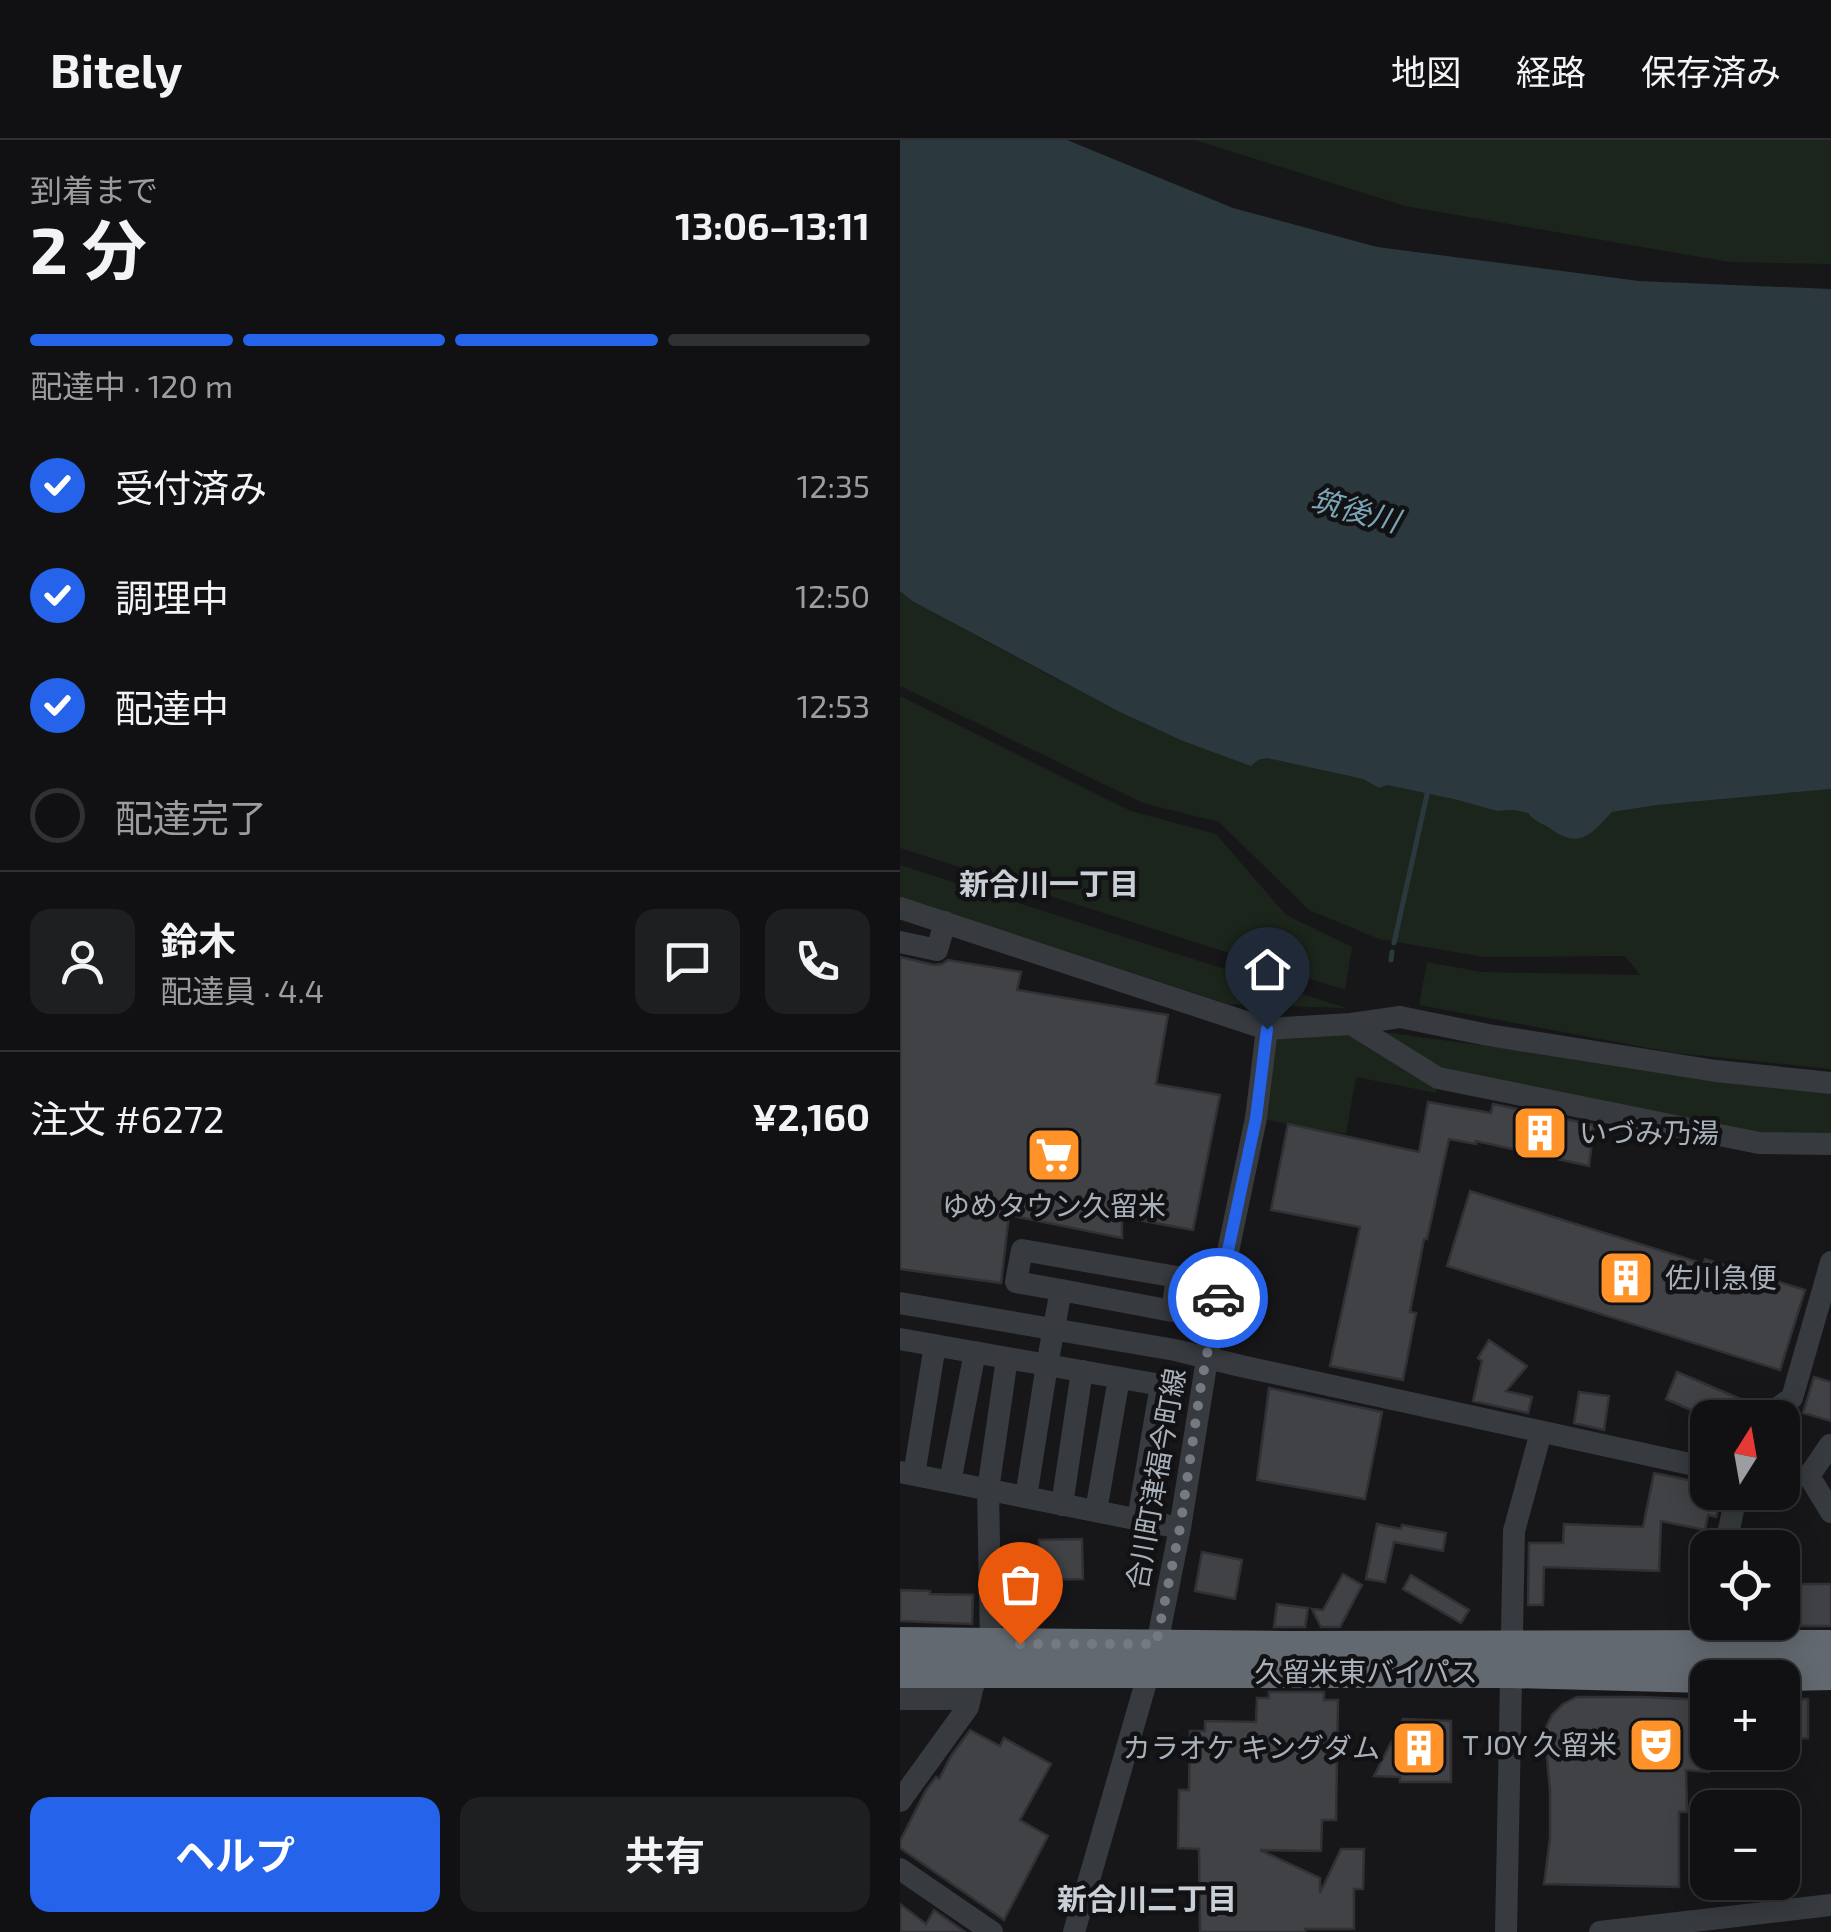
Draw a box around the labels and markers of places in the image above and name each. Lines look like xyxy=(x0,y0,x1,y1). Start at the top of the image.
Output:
pin xyxy=(1225,927,1310,1030)
building icon: いづみ乃湯 xyxy=(1510,1103,1570,1163)
place label: いづみ乃湯 xyxy=(1579,1115,1719,1149)
supermarket icon: ゆめタウン久留米 xyxy=(1024,1125,1084,1185)
place label: ゆめタウン久留米 xyxy=(942,1188,1166,1222)
building icon: 佐川急便 xyxy=(1596,1248,1656,1308)
place label: 佐川急便 xyxy=(1665,1260,1777,1294)
pin xyxy=(978,1542,1063,1645)
theatre icon: T JOY 久留米 xyxy=(1626,1715,1686,1775)
building icon: カラオケ キングダム xyxy=(1389,1718,1449,1778)
place label: T JOY 久留米 xyxy=(1462,1727,1617,1761)
place label: カラオケ キングダム xyxy=(1123,1730,1380,1764)

